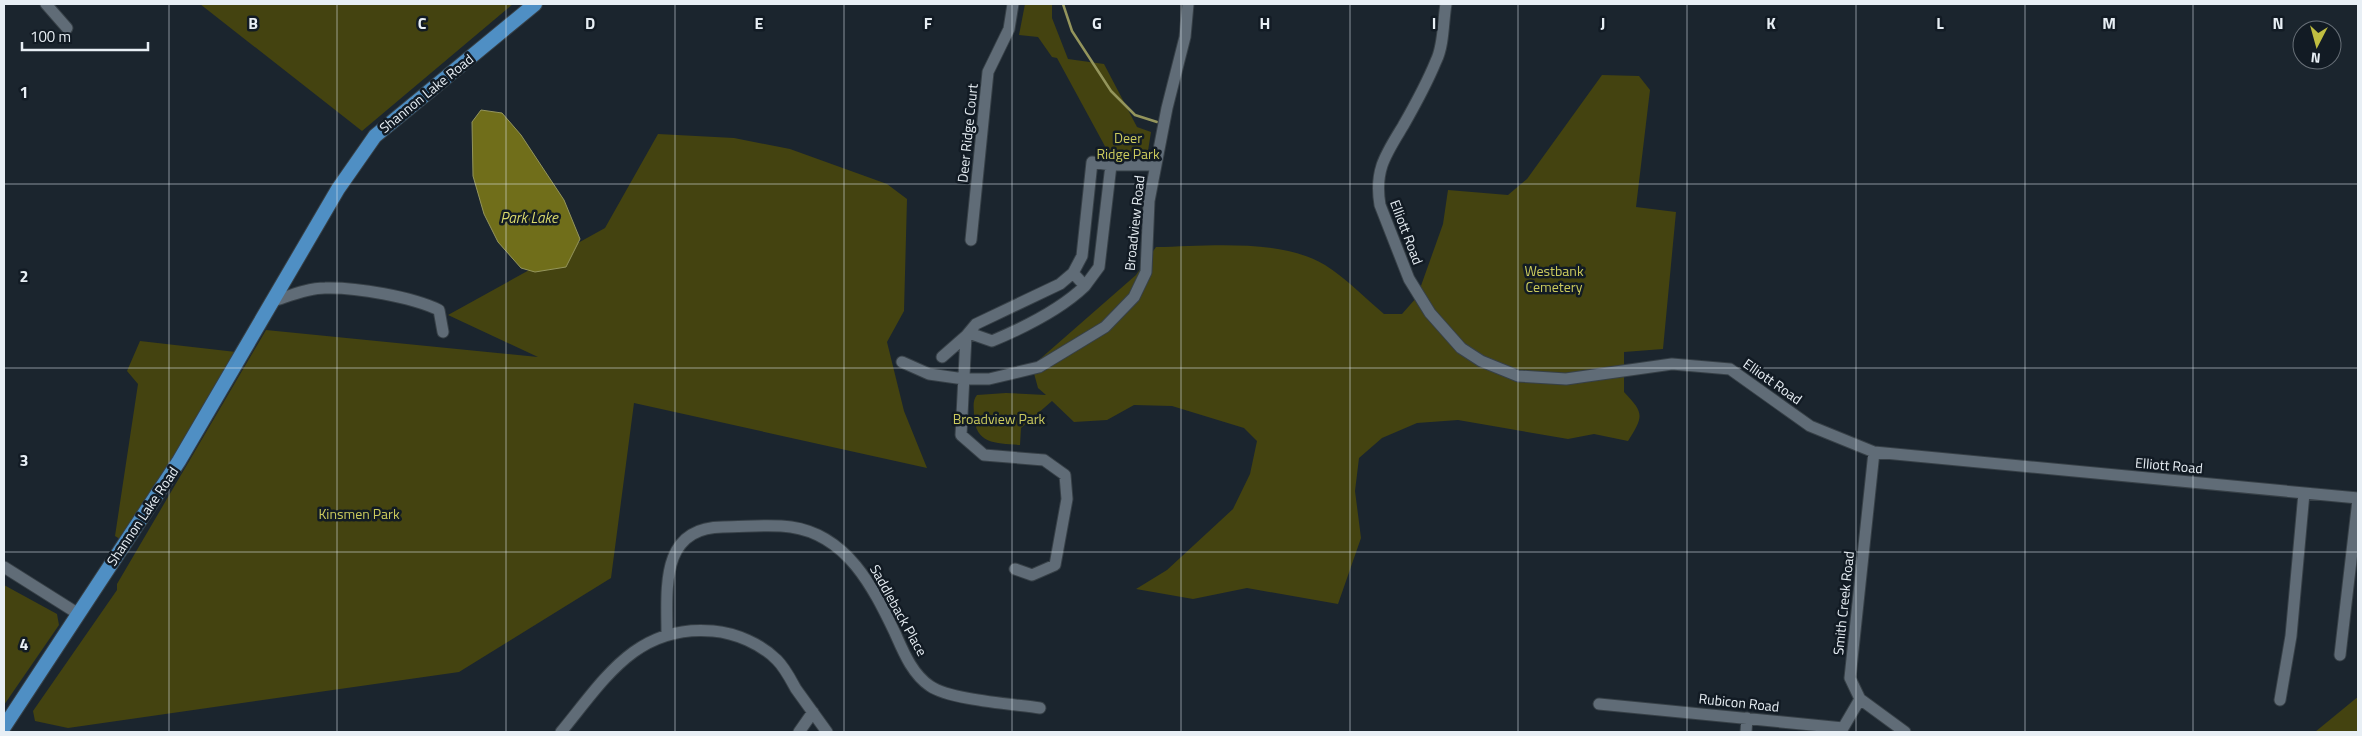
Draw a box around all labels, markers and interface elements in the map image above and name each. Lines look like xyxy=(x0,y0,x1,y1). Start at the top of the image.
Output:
text: B xyxy=(248,11,258,35)
text: C xyxy=(418,11,427,35)
text: D xyxy=(585,11,595,35)
text: E xyxy=(755,11,764,35)
text: F xyxy=(924,11,933,35)
text: G xyxy=(1092,11,1102,35)
text: H xyxy=(1260,11,1270,35)
text: I xyxy=(1432,11,1436,35)
text: J xyxy=(1601,11,1605,35)
text: K xyxy=(1766,11,1776,35)
text: L xyxy=(1936,11,1944,35)
text: M xyxy=(2102,11,2116,35)
text: N xyxy=(2272,11,2284,35)
scale bar xyxy=(22,20,149,52)
north arrow xyxy=(2292,20,2342,70)
text: 100 m xyxy=(30,25,71,48)
text: N xyxy=(2310,47,2322,69)
street label: Shannon Lake Road xyxy=(374,48,478,138)
text: 1 xyxy=(20,80,28,104)
street label: Deer Ridge Court xyxy=(951,82,983,184)
park label: Deer Ridge Park xyxy=(1096,127,1160,164)
street label: Broadview Road xyxy=(1119,174,1149,272)
street label: Elliott Road xyxy=(1385,197,1429,267)
water label: Park Lake xyxy=(500,206,559,229)
park label: Westbank Cemetery xyxy=(1524,260,1584,297)
text: 2 xyxy=(20,264,28,288)
street label: Elliott Road xyxy=(1739,353,1807,409)
park label: Broadview Park xyxy=(953,408,1046,429)
text: 3 xyxy=(20,448,28,472)
street label: Elliott Road xyxy=(2134,452,2204,478)
street label: Shannon Lake Road xyxy=(101,462,183,570)
park label: Kinsmen Park xyxy=(318,503,400,524)
street label: Smith Creek Road xyxy=(1827,550,1859,656)
street label: Saddleback Place xyxy=(865,560,933,660)
text: 4 xyxy=(20,632,29,656)
street label: Rubicon Road xyxy=(1698,687,1780,717)

